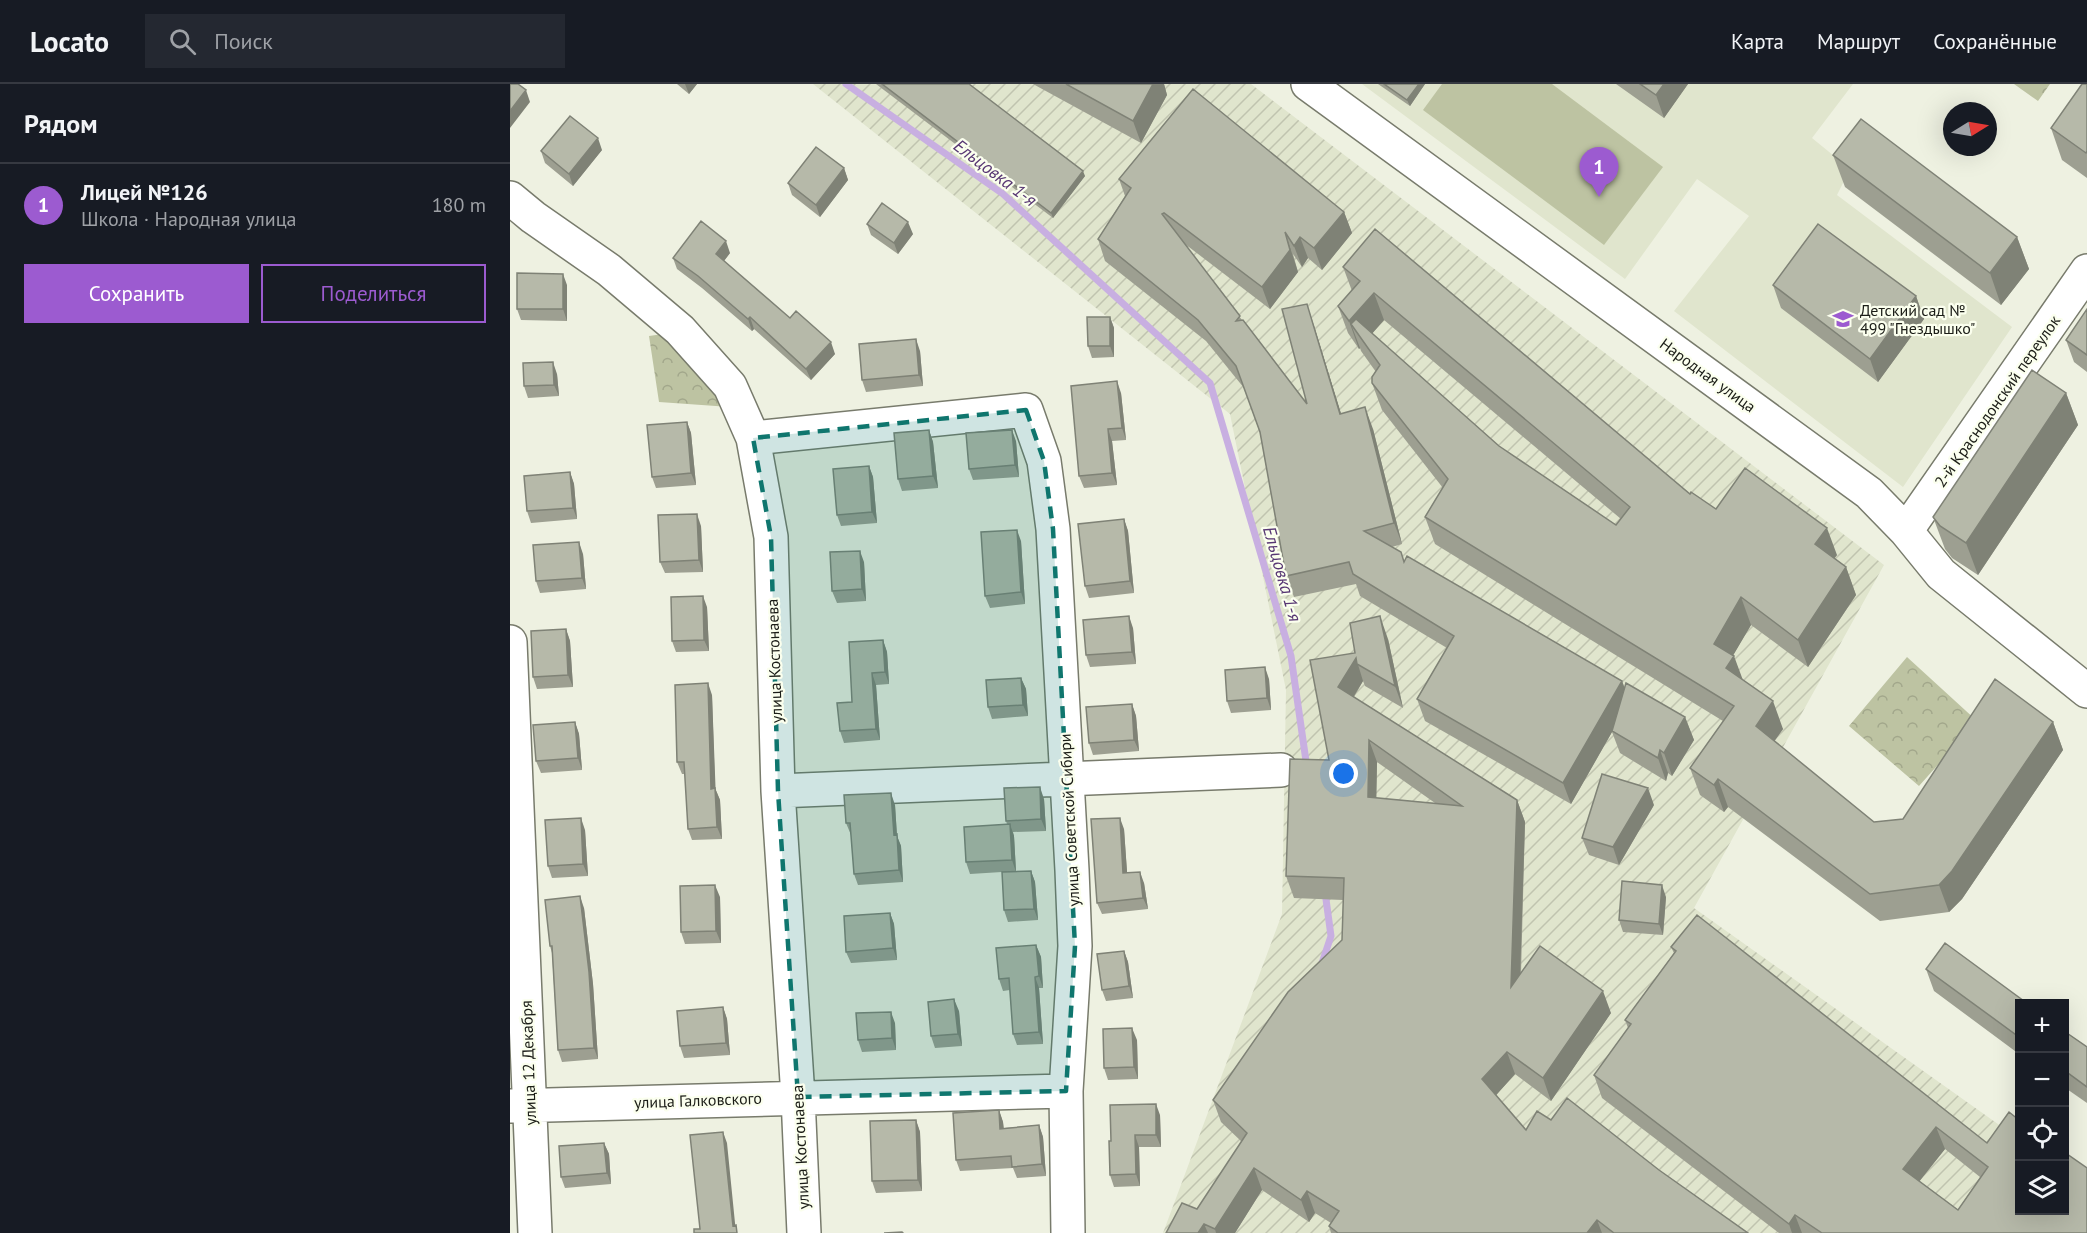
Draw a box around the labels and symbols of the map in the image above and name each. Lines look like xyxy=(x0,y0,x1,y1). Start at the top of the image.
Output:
north arrow xyxy=(1943,102,1997,156)
water label: Ельцовка 1-я xyxy=(949,134,1042,212)
pin: 1 xyxy=(1580,147,1618,197)
place label: Детский сад № 499 "Гнездышко" xyxy=(1860,300,1975,338)
school or university icon: Детский сад № 499 "Гнездышко" xyxy=(1831,307,1855,331)
street label: 2-й Краснодонский переулок xyxy=(1930,311,2064,491)
street label: Народная улица xyxy=(1656,334,1760,416)
water label: Ельцовка 1-я xyxy=(1258,524,1307,625)
street label: улица Костонаева xyxy=(762,598,786,724)
street label: улица Советской Сибири xyxy=(1054,733,1084,907)
your location xyxy=(1329,759,1358,788)
street label: улица 12 Декабря xyxy=(516,1000,540,1126)
street label: улица Костонаева xyxy=(787,1084,813,1210)
street label: улица Галковского xyxy=(634,1088,762,1112)

